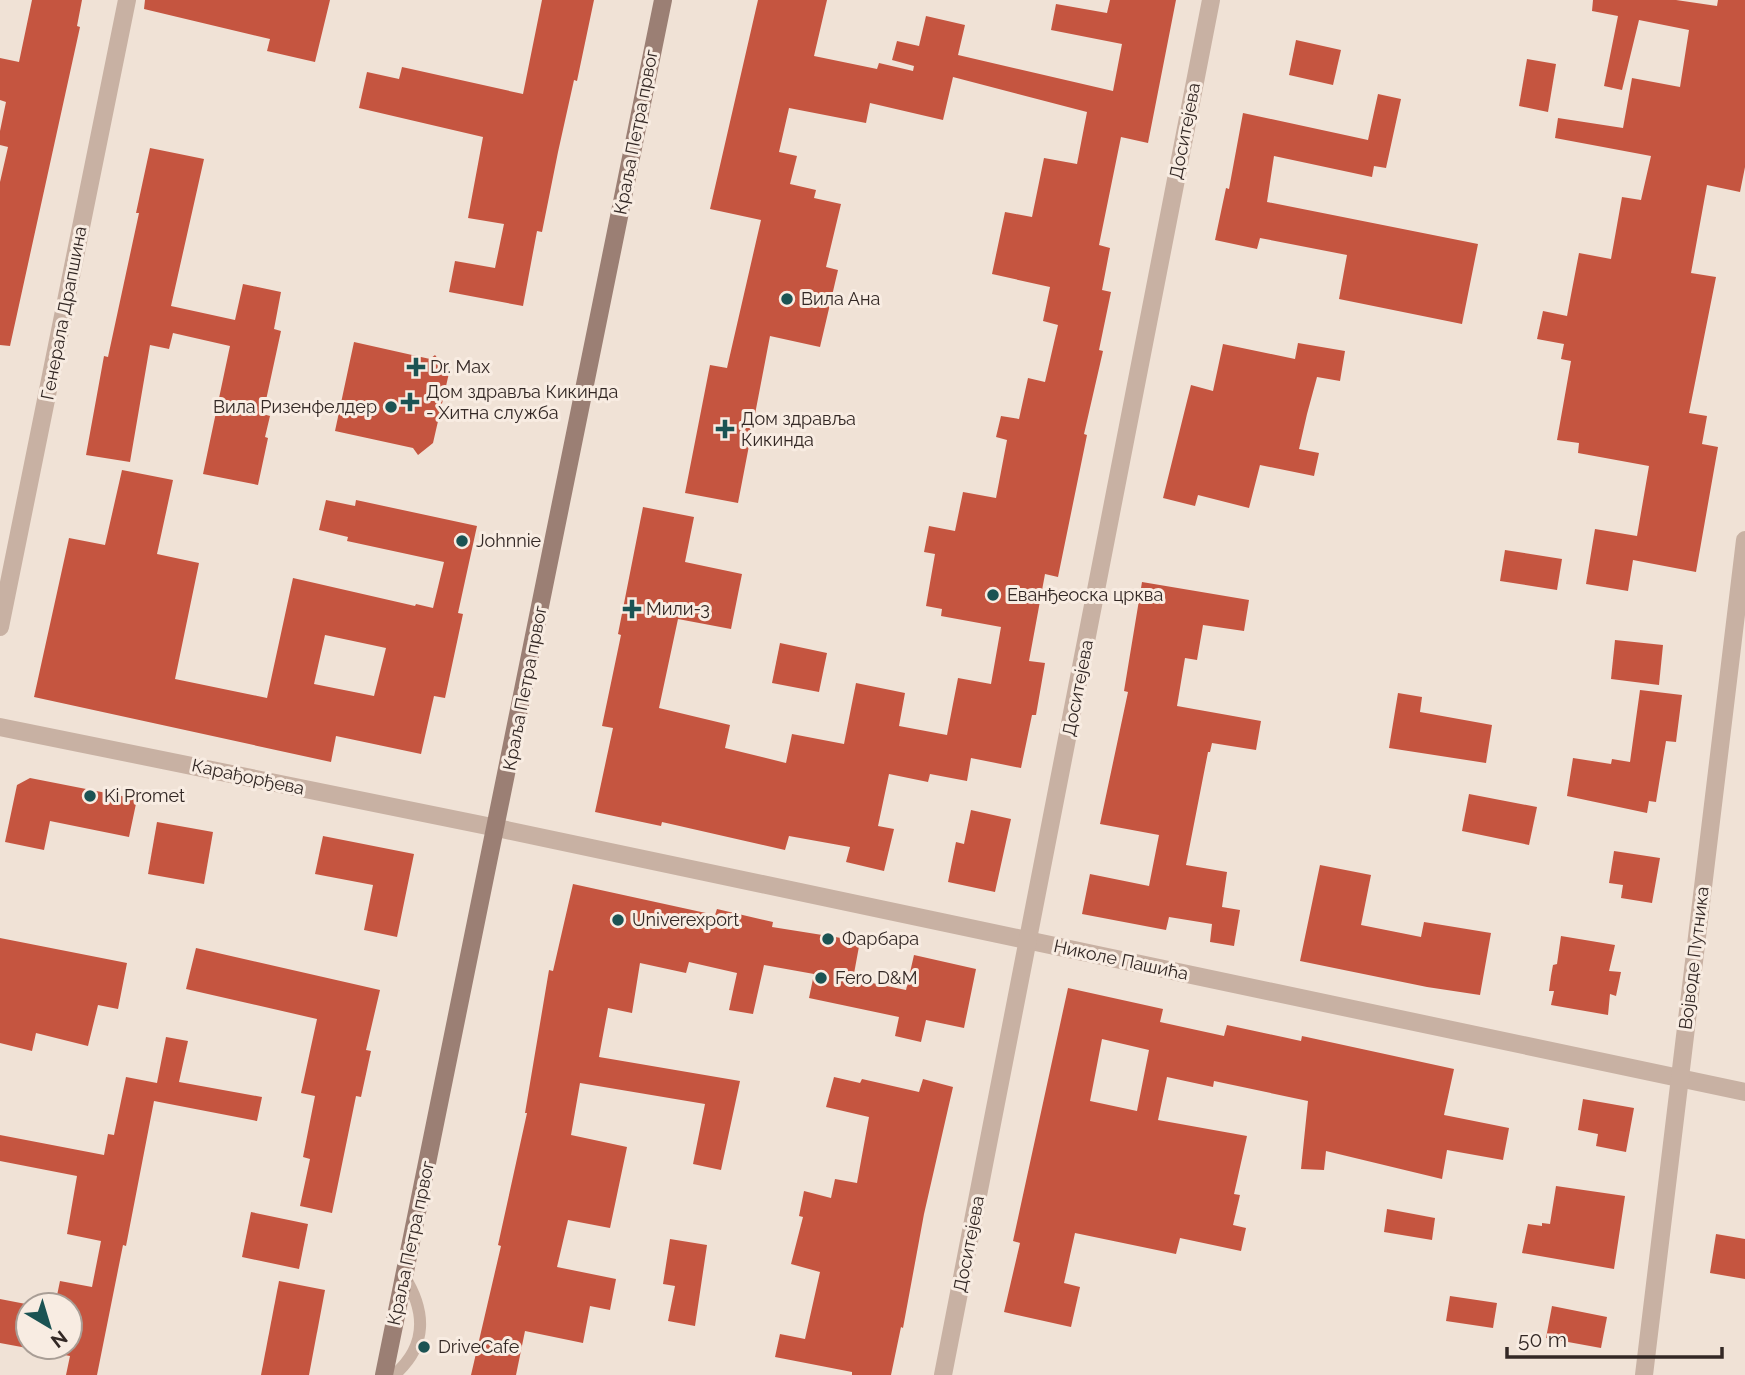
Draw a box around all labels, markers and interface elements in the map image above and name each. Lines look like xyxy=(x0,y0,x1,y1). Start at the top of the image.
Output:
street label: Краља Петра првог xyxy=(609,48,662,216)
street label: Доситејева xyxy=(1165,81,1204,181)
street label: Генерала Драпшина xyxy=(36,224,91,402)
place label: Вила Ана xyxy=(801,288,880,309)
marker: Вила Ана xyxy=(779,291,795,307)
place label: Dr. Max xyxy=(430,356,490,377)
marker: Dr. Max xyxy=(408,359,424,375)
place label: Дом здравља Кикинда - Хитна служба xyxy=(426,381,618,423)
marker: Дом здравља Кикинда - Хитна служба xyxy=(400,392,420,412)
place label: Вила Ризенфелдер xyxy=(213,396,377,417)
marker: Вила Ризенфелдер xyxy=(383,399,399,415)
place label: Дом здравља Кикинда xyxy=(741,408,856,450)
marker: Дом здравља Кикинда xyxy=(715,419,735,439)
place label: Johnnie xyxy=(476,530,542,551)
marker: Johnnie xyxy=(454,533,470,549)
place label: Еванђеоска црква xyxy=(1007,584,1163,605)
marker: Еванђеоска црква xyxy=(985,587,1001,603)
place label: Мили-3 xyxy=(646,598,710,619)
marker: Мили-3 xyxy=(624,601,640,617)
street label: Краља Петра првог xyxy=(498,604,551,772)
street label: Доситејева xyxy=(1058,638,1097,738)
street label: Карађорђева xyxy=(190,754,306,799)
place label: Ki Promet xyxy=(104,785,185,806)
marker: Ki Promet xyxy=(82,788,98,804)
street label: Војводе Путника xyxy=(1674,885,1713,1031)
place label: Univerexport xyxy=(632,909,739,930)
marker: Univerexport xyxy=(610,912,626,928)
place label: Фарбара xyxy=(842,928,919,949)
marker: Фарбара xyxy=(820,931,836,947)
street label: Николе Пашића xyxy=(1052,935,1190,984)
place label: Fero D&M xyxy=(835,967,918,988)
marker: Fero D&M xyxy=(813,970,829,986)
street label: Краља Петра првог xyxy=(383,1159,438,1327)
street label: Доситејева xyxy=(949,1194,988,1294)
north arrow xyxy=(14,1291,84,1361)
scale bar xyxy=(1507,1316,1722,1360)
text: N xyxy=(47,1326,72,1353)
text: 50 m xyxy=(1518,1327,1567,1352)
place label: DriveCafe xyxy=(438,1336,520,1357)
marker: DriveCafe xyxy=(416,1339,432,1355)

